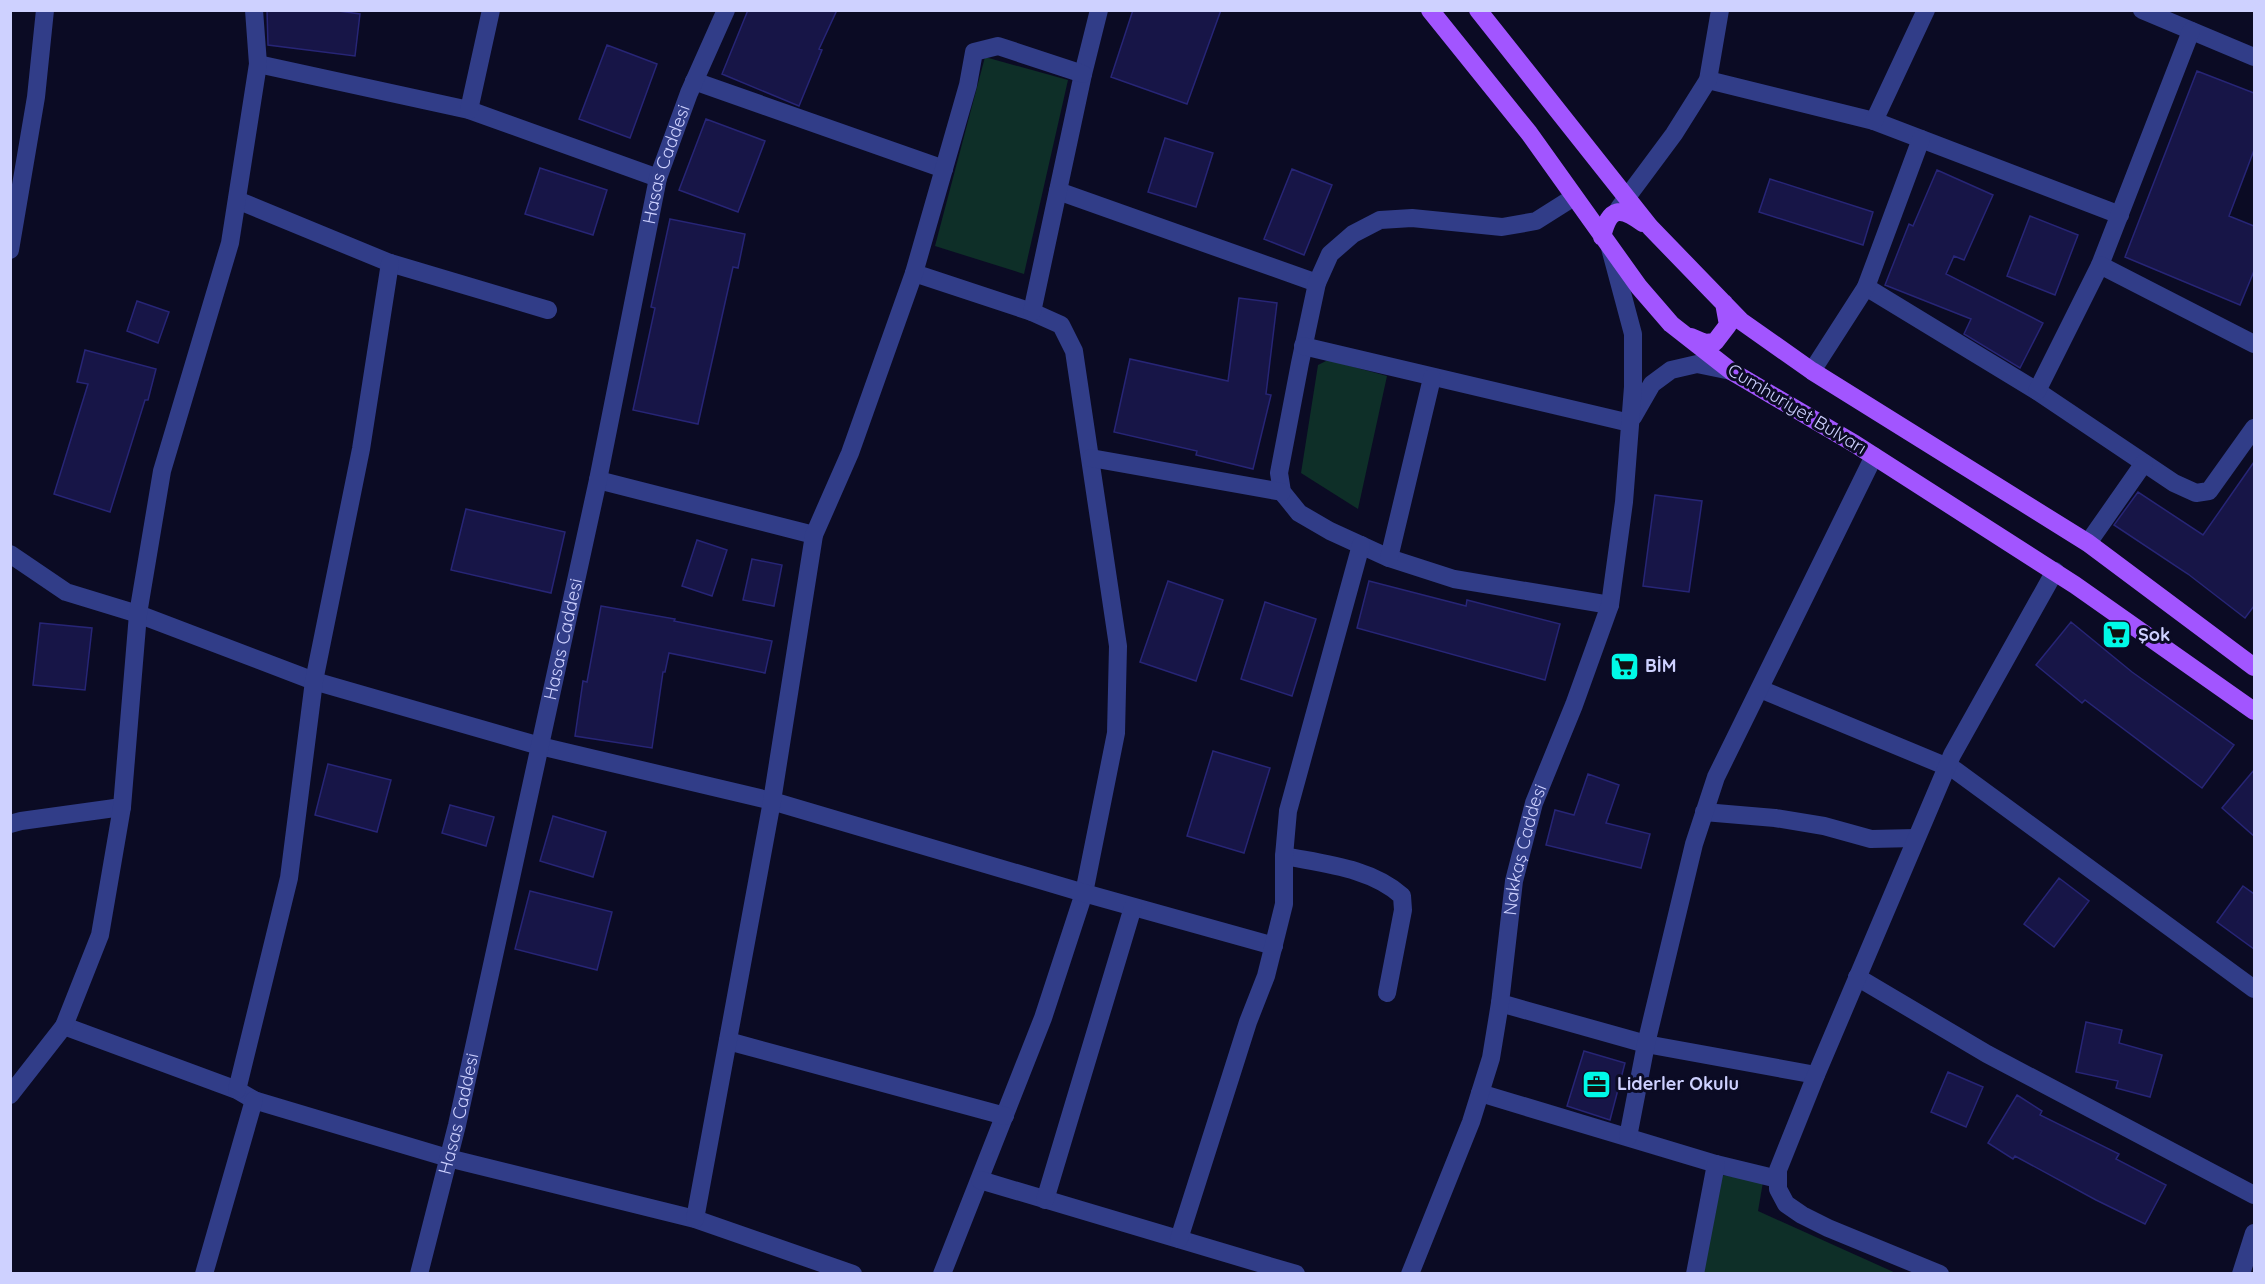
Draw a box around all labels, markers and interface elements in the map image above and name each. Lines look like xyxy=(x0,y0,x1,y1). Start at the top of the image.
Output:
street label: Hasas Caddesi xyxy=(637,102,695,226)
street label: Cumhuriyet Bulvarı xyxy=(1724,358,1871,459)
street label: Hasas Caddesi xyxy=(538,576,587,702)
supermarket icon: Şok xyxy=(2101,619,2133,651)
place label: Şok xyxy=(2138,623,2170,646)
supermarket icon: BİM xyxy=(1608,650,1640,682)
place label: BİM xyxy=(1645,654,1676,677)
street label: Nakkaş Caddesi xyxy=(1498,781,1551,917)
street label: Hasas Caddesi xyxy=(433,1051,483,1177)
office icon: Liderler Okulu xyxy=(1580,1068,1612,1100)
place label: Liderler Okulu xyxy=(1617,1072,1739,1095)

